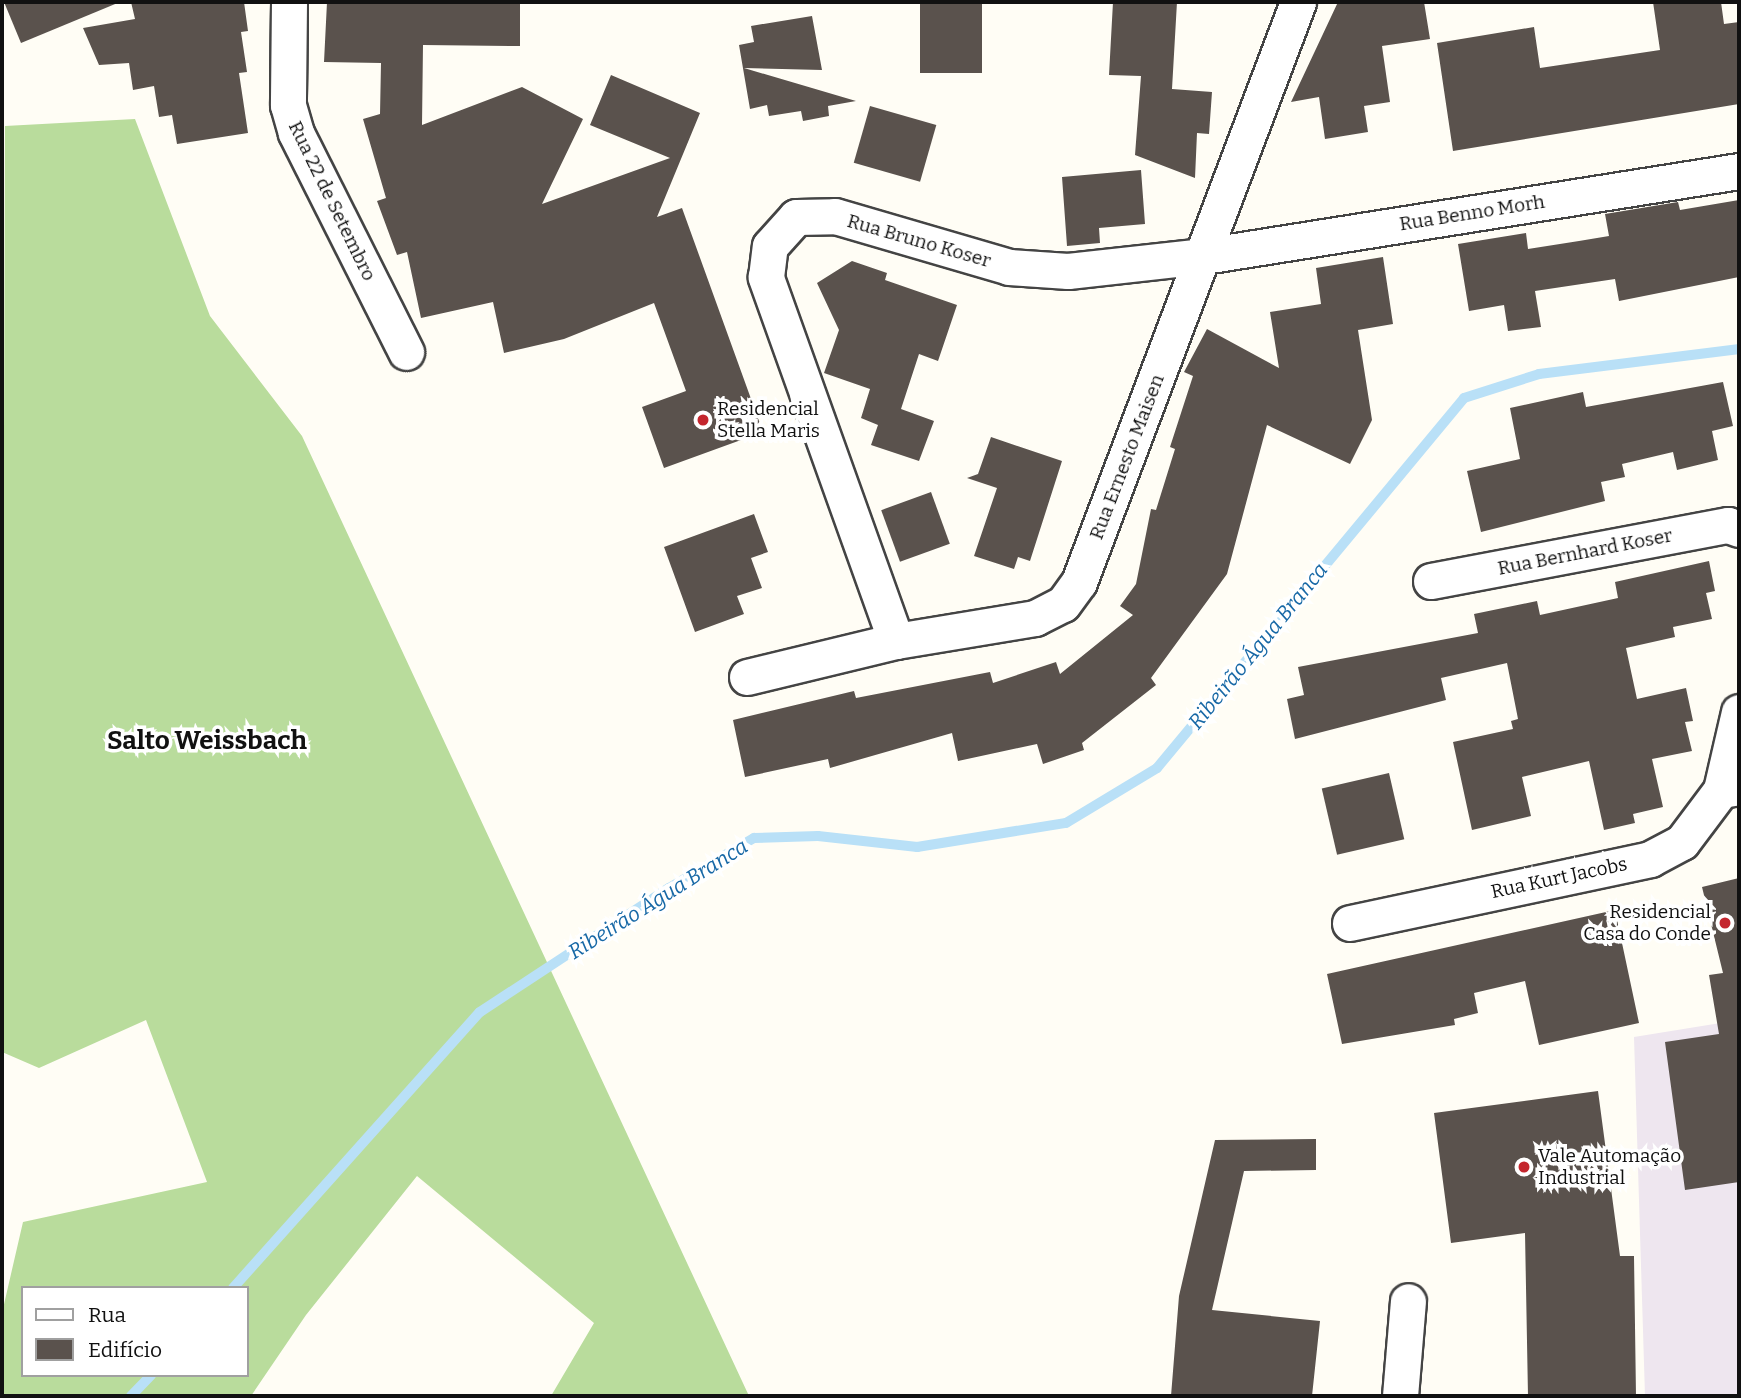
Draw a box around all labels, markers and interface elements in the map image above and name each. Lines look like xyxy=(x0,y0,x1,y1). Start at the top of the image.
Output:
street label: Rua 22 de Setembro xyxy=(283,118,381,284)
street label: Rua Benno Morh xyxy=(1398,190,1546,236)
street label: Rua Bruno Koser xyxy=(845,210,993,272)
street label: Rua Ernesto Maisen xyxy=(1085,371,1169,543)
place label: Residencial Stella Maris xyxy=(717,398,820,442)
marker: Residencial Stella Maris xyxy=(695,412,711,428)
street label: Rua Bernhard Koser xyxy=(1496,524,1674,580)
water label: Ribeirão Água Branca xyxy=(1183,558,1333,734)
district label: Salto Weissbach xyxy=(107,725,307,757)
water label: Ribeirão Água Branca xyxy=(564,833,752,965)
street label: Rua Kurt Jacobs xyxy=(1489,852,1629,904)
place label: Residencial Casa do Conde xyxy=(1583,901,1711,945)
marker: Residencial Casa do Conde xyxy=(1717,915,1733,931)
place label: Vale Automação Industrial xyxy=(1538,1145,1681,1189)
marker: Vale Automação Industrial xyxy=(1516,1159,1532,1175)
legend xyxy=(21,1286,248,1377)
text: Rua xyxy=(88,1302,126,1328)
text: Edifício xyxy=(88,1337,162,1363)

